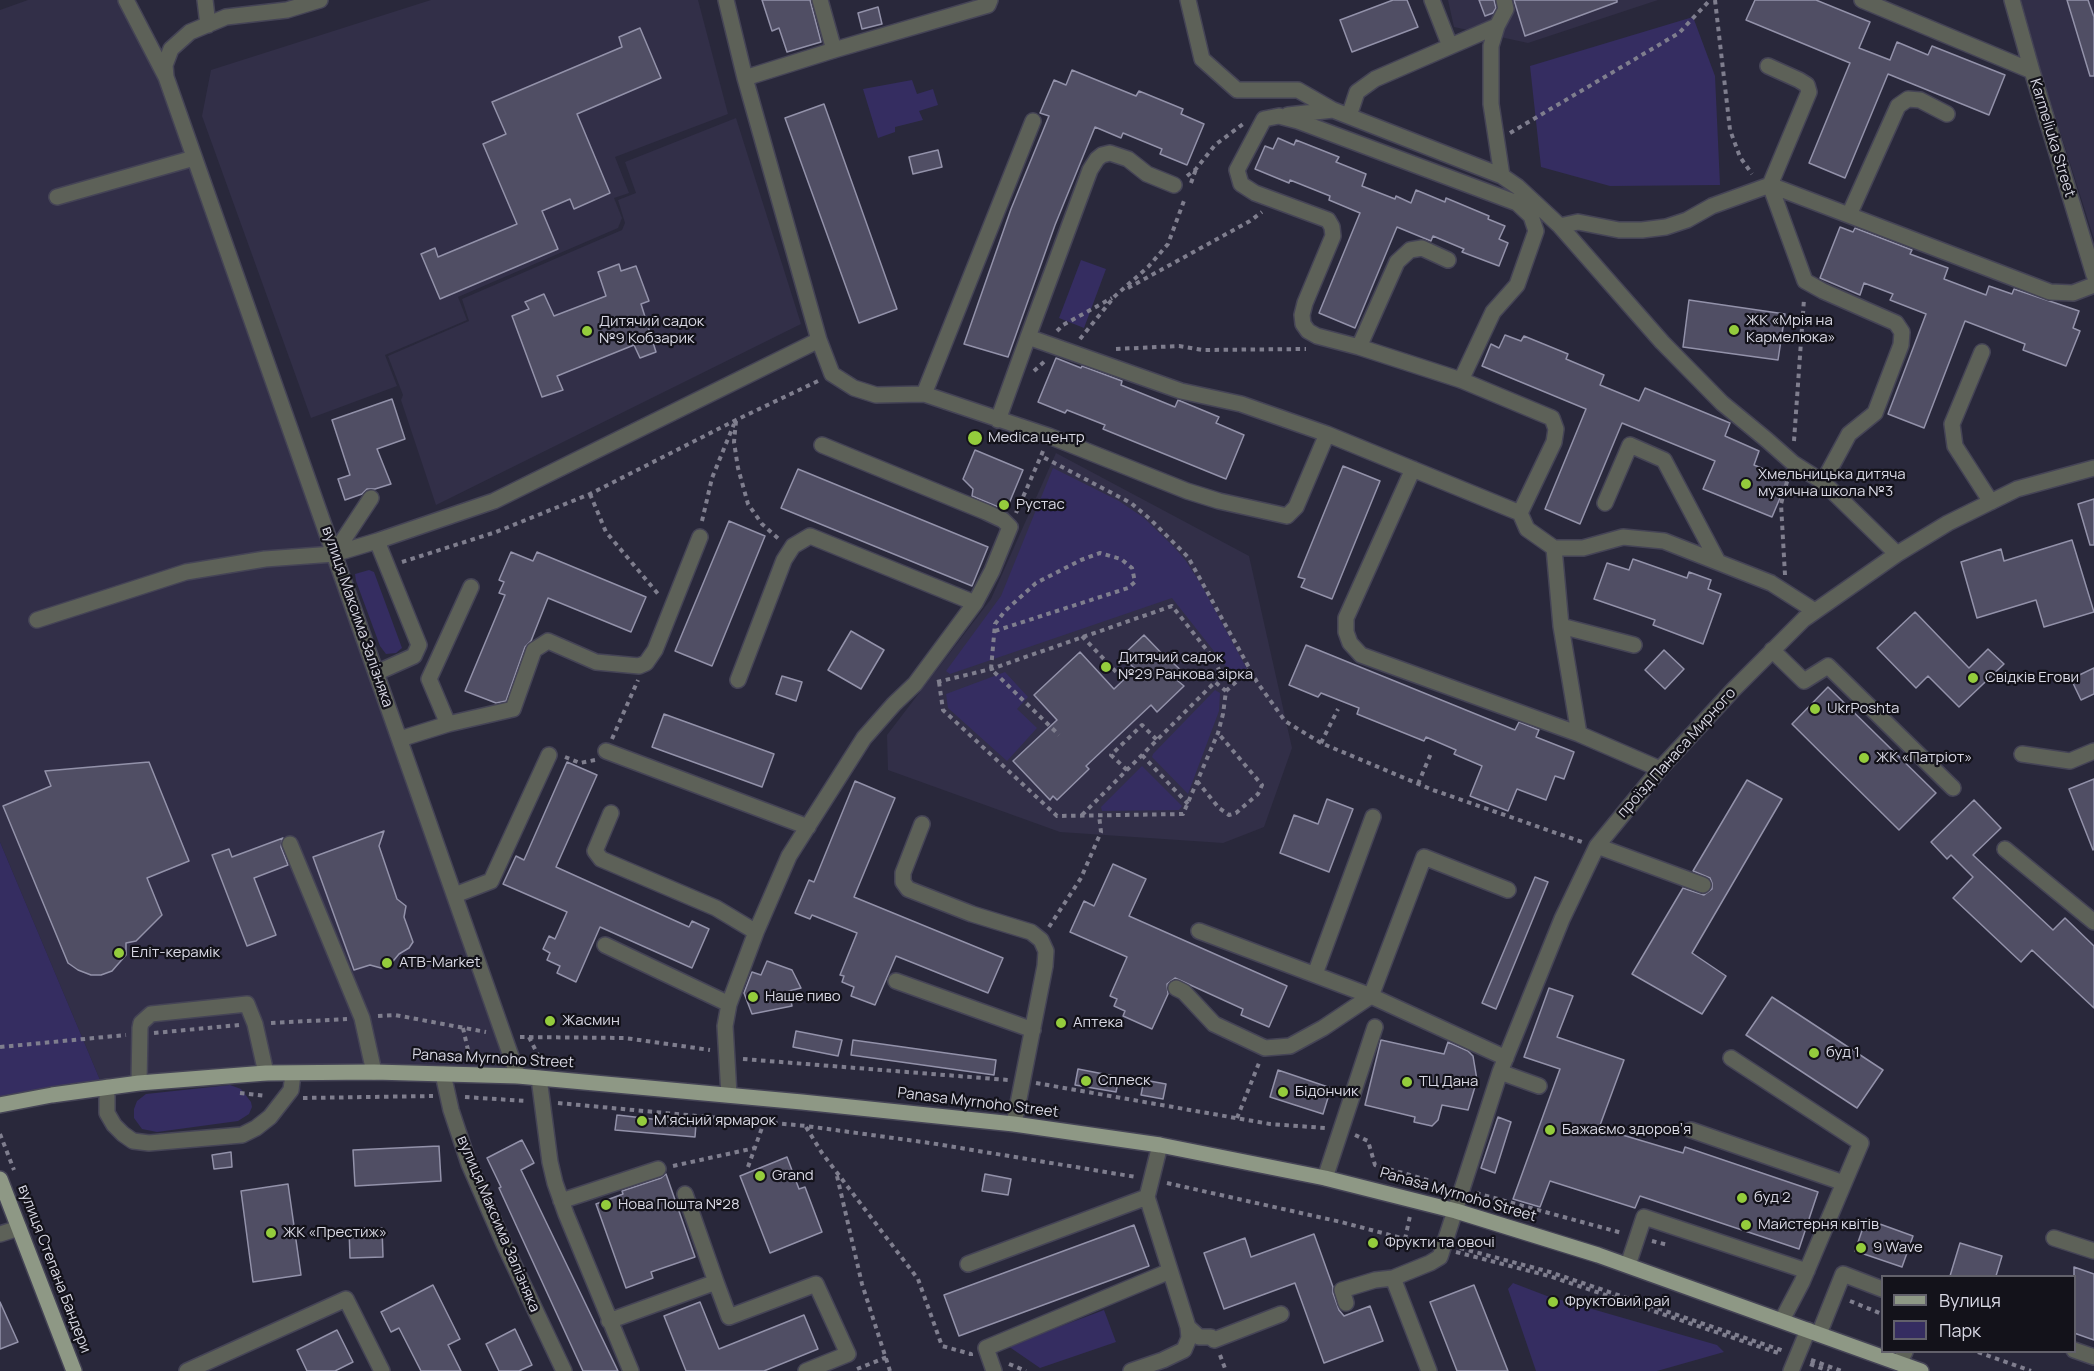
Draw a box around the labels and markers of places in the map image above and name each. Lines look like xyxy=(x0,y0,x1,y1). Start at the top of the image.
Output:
place label: ЖК «Мрія на Кармелюка» xyxy=(1746,312,1836,347)
place label: Дитячий садок №9 Кобзарик xyxy=(599,313,704,348)
marker: ЖК «Мрія на Кармелюка» xyxy=(1727,323,1741,337)
marker: Дитячий садок №9 Кобзарик xyxy=(580,324,594,338)
marker: Medica центр xyxy=(966,429,984,447)
place label: Medica центр xyxy=(988,429,1085,447)
place label: Хмельницька дитяча музична школа №3 xyxy=(1758,466,1906,501)
marker: Хмельницька дитяча музична школа №3 xyxy=(1739,477,1753,491)
place label: Рустас xyxy=(1016,496,1065,514)
marker: Рустас xyxy=(997,498,1011,512)
place label: Дитячий садок №29 Ранкова зірка xyxy=(1118,649,1253,684)
marker: Дитячий садок №29 Ранкова зірка xyxy=(1099,660,1113,674)
place label: Свідків Егови xyxy=(1985,669,2079,687)
marker: Свідків Егови xyxy=(1966,671,1980,685)
place label: UkrPoshta xyxy=(1827,700,1899,718)
marker: UkrPoshta xyxy=(1808,702,1822,716)
place label: ЖК «Патріот» xyxy=(1876,749,1972,767)
marker: ЖК «Патріот» xyxy=(1857,751,1871,765)
place label: Еліт-керамік xyxy=(131,944,220,962)
marker: Еліт-керамік xyxy=(112,946,126,960)
place label: ATB-Market xyxy=(399,954,480,972)
marker: ATB-Market xyxy=(380,956,394,970)
place label: Наше пиво xyxy=(765,988,841,1006)
marker: Наше пиво xyxy=(746,990,760,1004)
place label: Жасмин xyxy=(562,1012,620,1030)
marker: Жасмин xyxy=(543,1014,557,1028)
place label: Аптека xyxy=(1073,1014,1123,1032)
marker: Аптека xyxy=(1054,1016,1068,1030)
place label: буд 1 xyxy=(1826,1044,1860,1062)
marker: буд 1 xyxy=(1807,1046,1821,1060)
place label: Сплеск xyxy=(1098,1072,1150,1090)
place label: ТЦ Дана xyxy=(1419,1073,1478,1091)
marker: Сплеск xyxy=(1079,1074,1093,1088)
marker: ТЦ Дана xyxy=(1400,1075,1414,1089)
place label: Бідончик xyxy=(1295,1083,1358,1101)
marker: Бідончик xyxy=(1276,1085,1290,1099)
place label: М'ясний ярмарок xyxy=(654,1112,776,1130)
marker: М'ясний ярмарок xyxy=(635,1114,649,1128)
place label: Бажаємо здоровʼя xyxy=(1562,1121,1691,1139)
marker: Бажаємо здоровʼя xyxy=(1543,1123,1557,1137)
place label: Grand xyxy=(772,1167,814,1185)
marker: Grand xyxy=(753,1169,767,1183)
place label: буд 2 xyxy=(1754,1189,1791,1207)
marker: буд 2 xyxy=(1735,1191,1749,1205)
place label: Нова Пошта №28 xyxy=(618,1196,740,1214)
marker: Нова Пошта №28 xyxy=(599,1198,613,1212)
place label: Майстерня квітів xyxy=(1758,1216,1879,1234)
marker: Майстерня квітів xyxy=(1739,1218,1753,1232)
place label: ЖК «Престиж» xyxy=(283,1224,387,1242)
marker: ЖК «Престиж» xyxy=(264,1226,278,1240)
place label: Фрукти та овочі xyxy=(1385,1234,1495,1252)
marker: Фрукти та овочі xyxy=(1366,1236,1380,1250)
place label: 9 Wave xyxy=(1873,1239,1923,1257)
marker: 9 Wave xyxy=(1854,1241,1868,1255)
place label: Фруктовий рай xyxy=(1565,1293,1670,1311)
marker: Фруктовий рай xyxy=(1546,1295,1560,1309)

